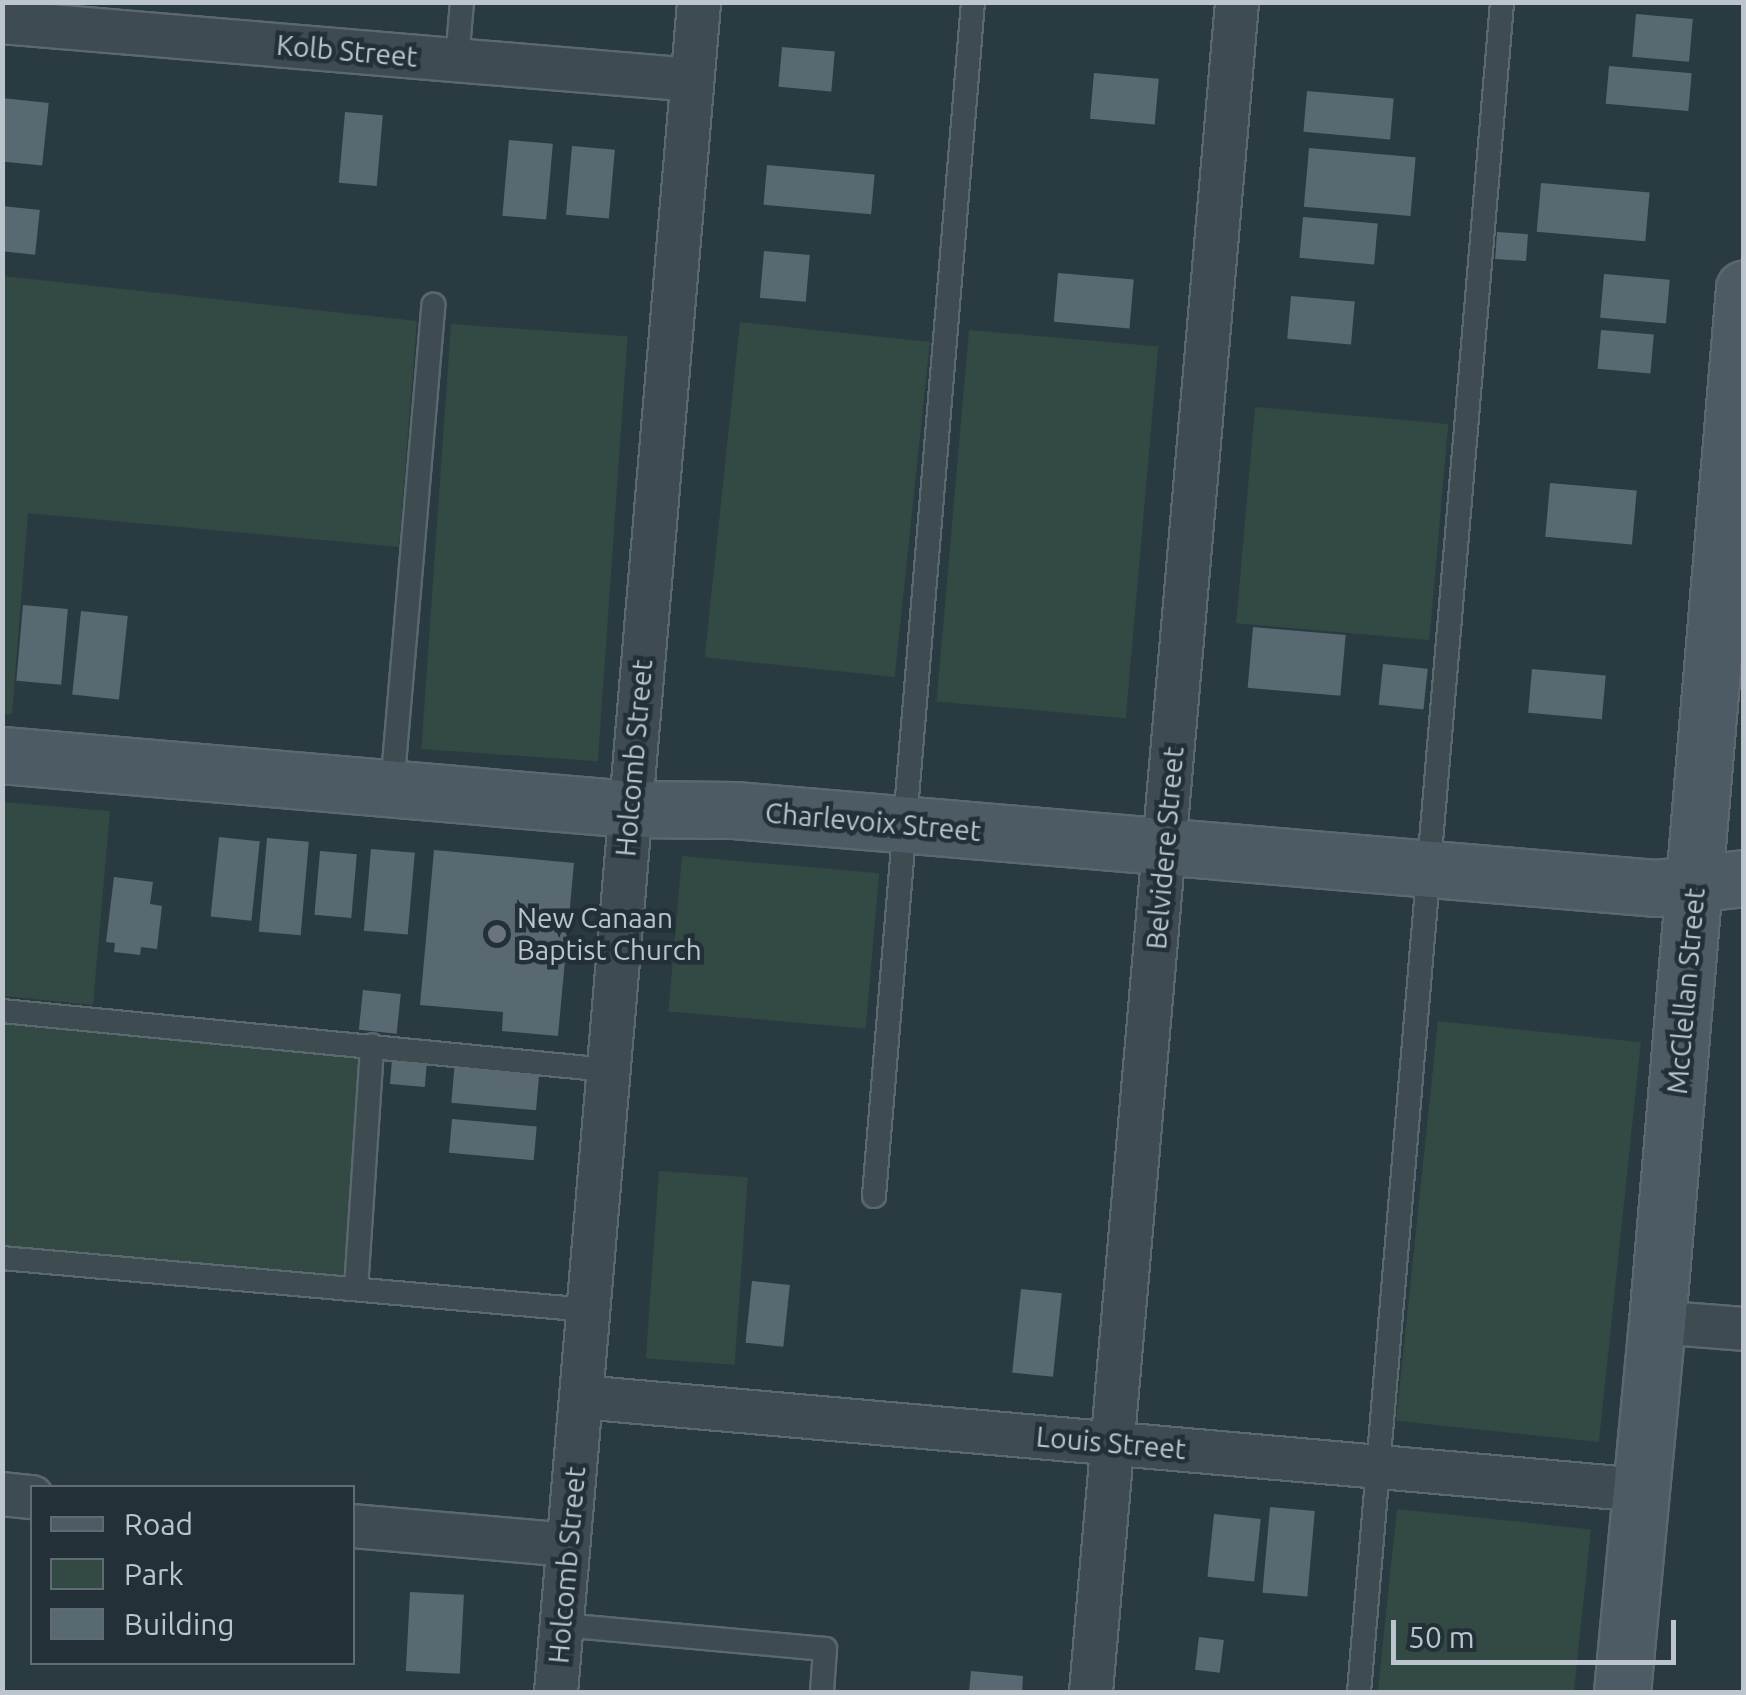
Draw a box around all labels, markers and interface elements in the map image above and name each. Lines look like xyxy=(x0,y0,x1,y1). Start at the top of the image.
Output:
street label: Kolb Street xyxy=(275,28,419,74)
street label: Holcomb Street xyxy=(609,658,659,858)
street label: Belvidere Street xyxy=(1139,745,1191,951)
street label: Charlevoix Street xyxy=(764,796,982,848)
street label: McClellan Street xyxy=(1660,886,1712,1096)
place label: New Canaan Baptist Church xyxy=(517,901,702,967)
marker: New Canaan Baptist Church xyxy=(486,923,508,945)
street label: Louis Street xyxy=(1035,1420,1187,1466)
street label: Holcomb Street xyxy=(542,1465,592,1665)
legend xyxy=(30,1485,355,1665)
text: Road xyxy=(124,1507,193,1541)
text: Park xyxy=(124,1557,184,1591)
scale bar xyxy=(1396,1600,1681,1662)
text: Building xyxy=(124,1607,235,1641)
text: 50 m xyxy=(1408,1620,1475,1654)

